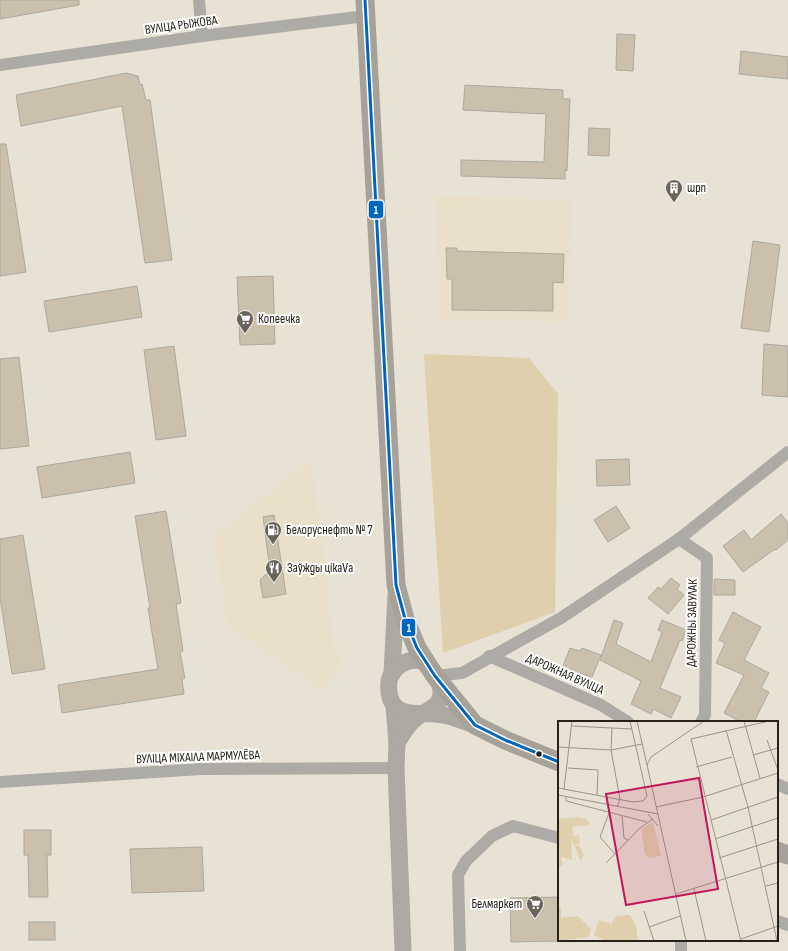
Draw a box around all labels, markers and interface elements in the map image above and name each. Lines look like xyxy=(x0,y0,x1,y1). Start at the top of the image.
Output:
street label: ВУЛІЦА РЫЖОВА xyxy=(144,12,219,38)
building icon: шрп xyxy=(664,178,684,203)
place label: шрп xyxy=(687,180,706,196)
line badge: 1 xyxy=(368,200,384,219)
text: 1 xyxy=(374,204,379,217)
supermarket icon: Копеечка xyxy=(235,309,255,334)
place label: Копеечка xyxy=(258,311,300,327)
fuel station icon: Белоруснефть № 7 xyxy=(263,520,283,545)
place label: Белоруснефть № 7 xyxy=(286,522,373,538)
restaurant icon: Заўжды цікаVа xyxy=(264,558,284,583)
place label: Заўжды цікаVа xyxy=(287,560,353,576)
street label: ДАРОЖНЫ ЗАВУЛАК xyxy=(683,579,701,667)
line badge: 1 xyxy=(401,618,416,637)
text: 1 xyxy=(407,622,412,635)
street label: ДАРОЖНАЯ ВУЛІЦА xyxy=(524,650,607,698)
inset map xyxy=(558,721,778,941)
street label: ВУЛІЦА МІХАІЛА МАРМУЛЁВА xyxy=(136,747,261,767)
unlabelled marker xyxy=(534,749,544,759)
supermarket icon: Белмаркет xyxy=(525,894,545,919)
place label: Белмаркет xyxy=(471,896,522,912)

